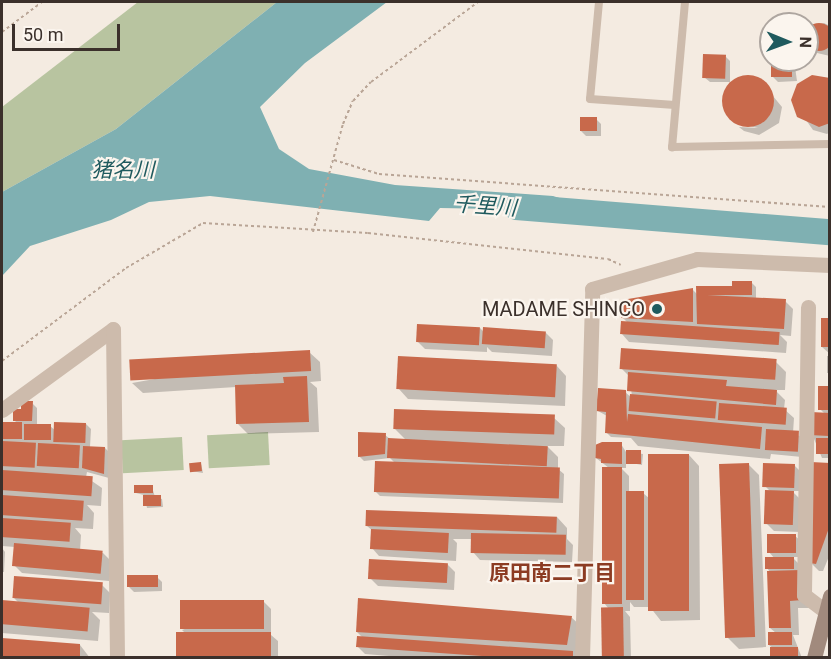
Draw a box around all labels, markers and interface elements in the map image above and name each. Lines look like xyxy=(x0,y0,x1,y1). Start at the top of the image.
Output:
scale bar xyxy=(15,12,123,50)
north arrow xyxy=(759,12,819,72)
text: 50 m xyxy=(23,24,63,45)
text: N xyxy=(796,36,815,48)
water label: 猪名川 xyxy=(92,157,154,183)
water label: 千里川 xyxy=(453,191,517,221)
place label: MADAME SHINCO xyxy=(482,297,645,321)
marker: MADAME SHINCO xyxy=(650,302,664,316)
district label: 原田南二丁目 xyxy=(489,560,615,586)

